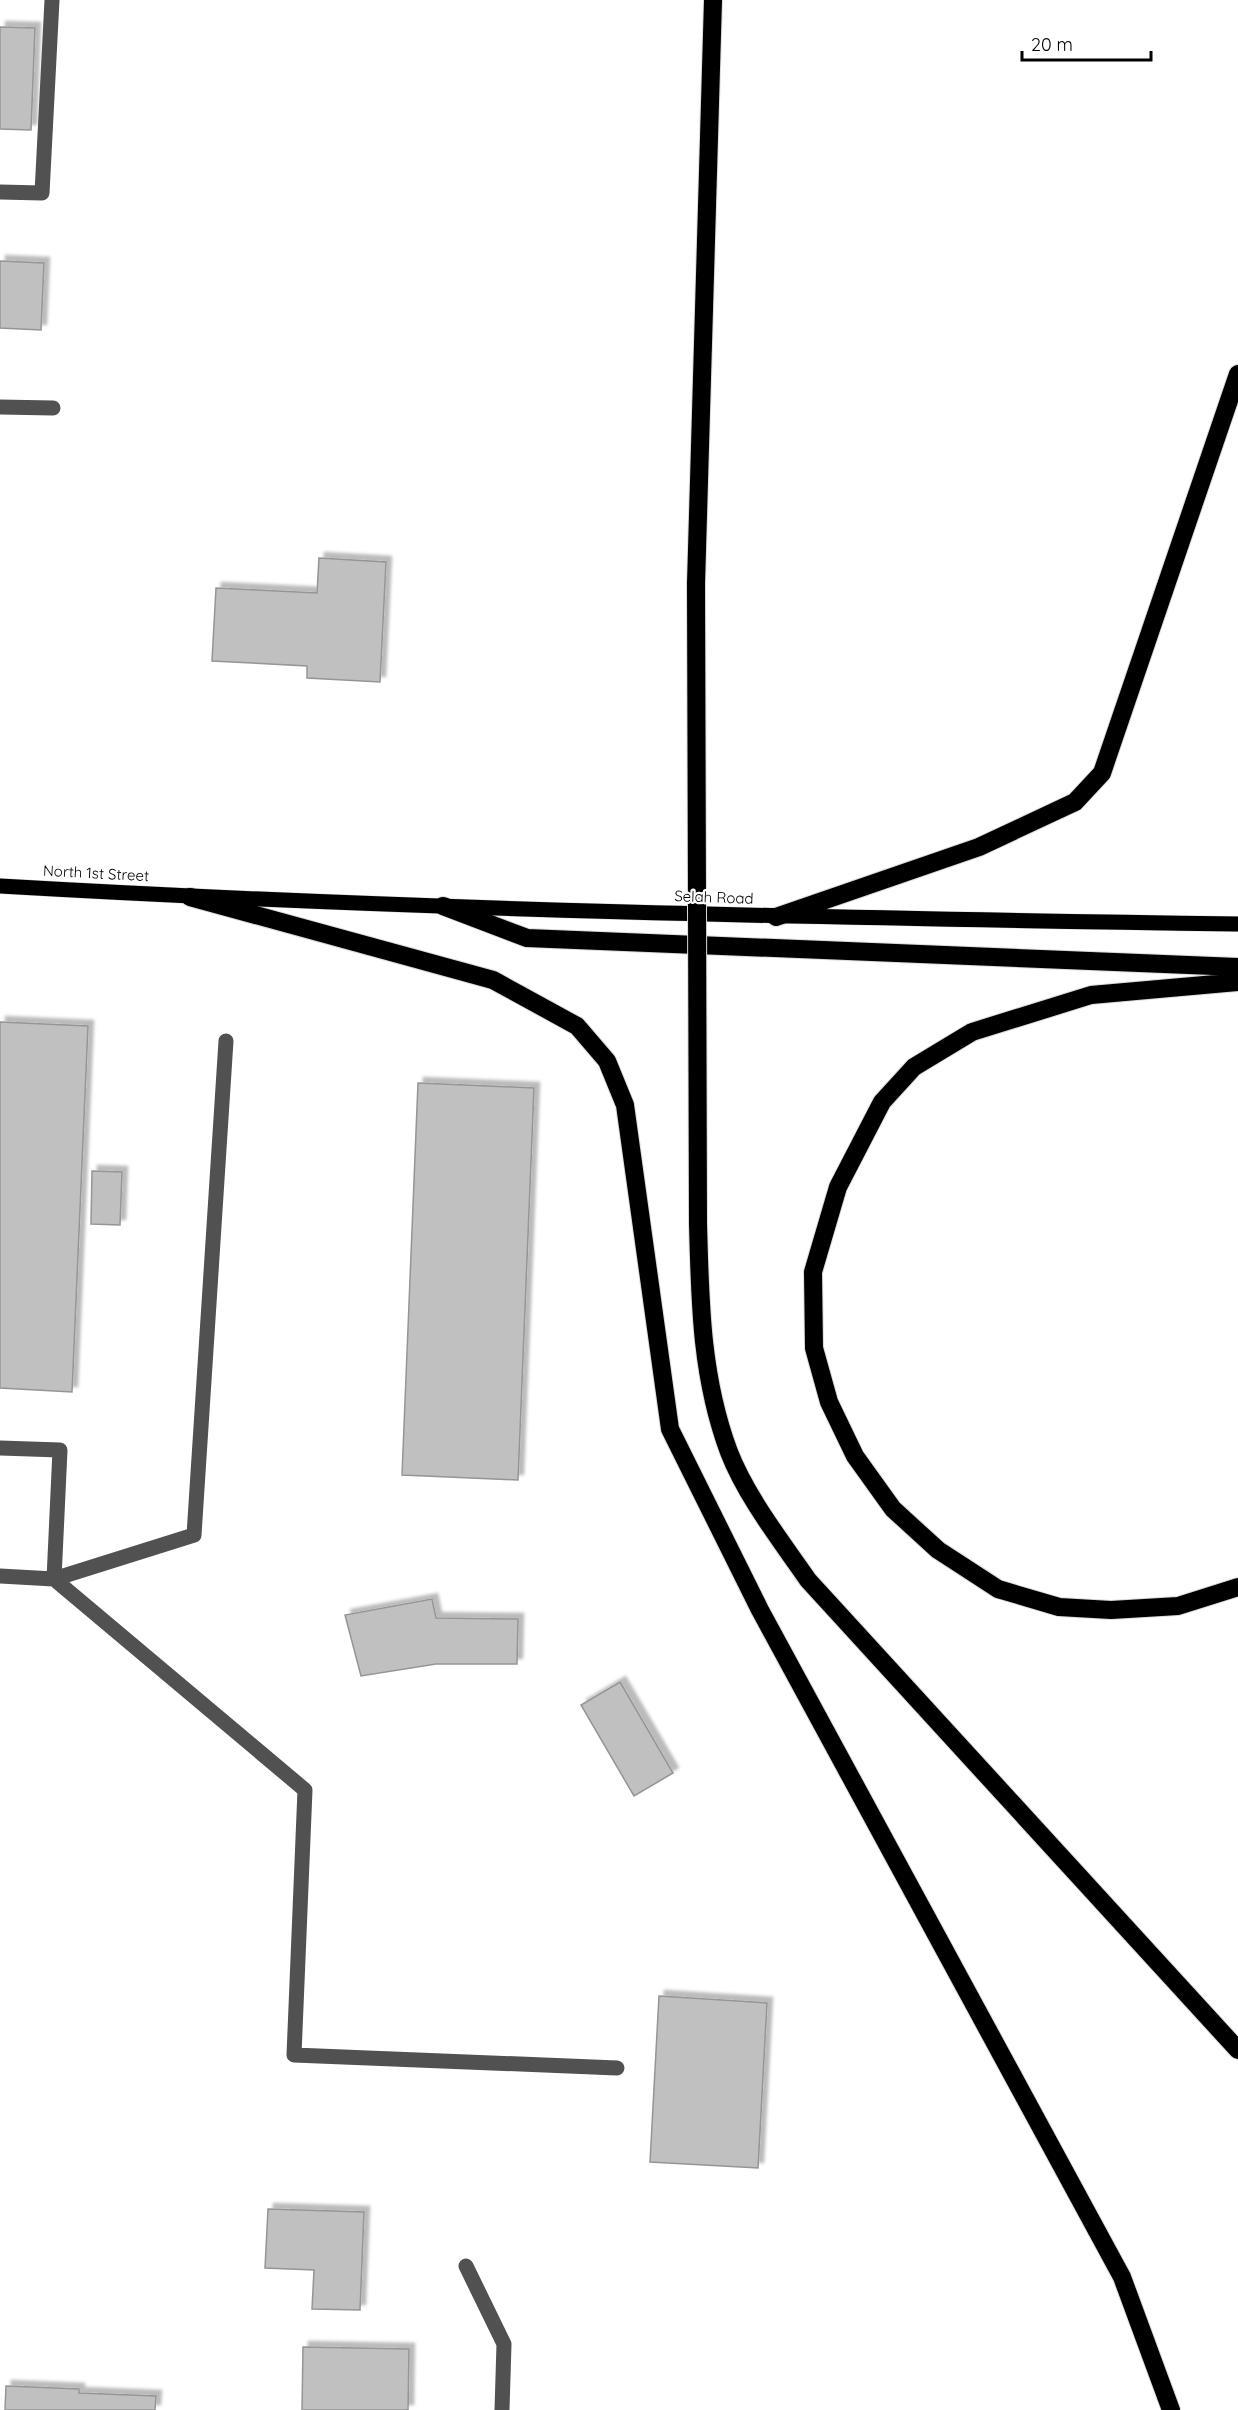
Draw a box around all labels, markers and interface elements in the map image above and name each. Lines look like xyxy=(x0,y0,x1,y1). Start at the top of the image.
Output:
scale bar xyxy=(1022,24,1151,62)
text: 20 m xyxy=(1031,33,1073,56)
street label: North 1st Street xyxy=(42,861,150,885)
street label: Selah Road xyxy=(674,886,754,908)

